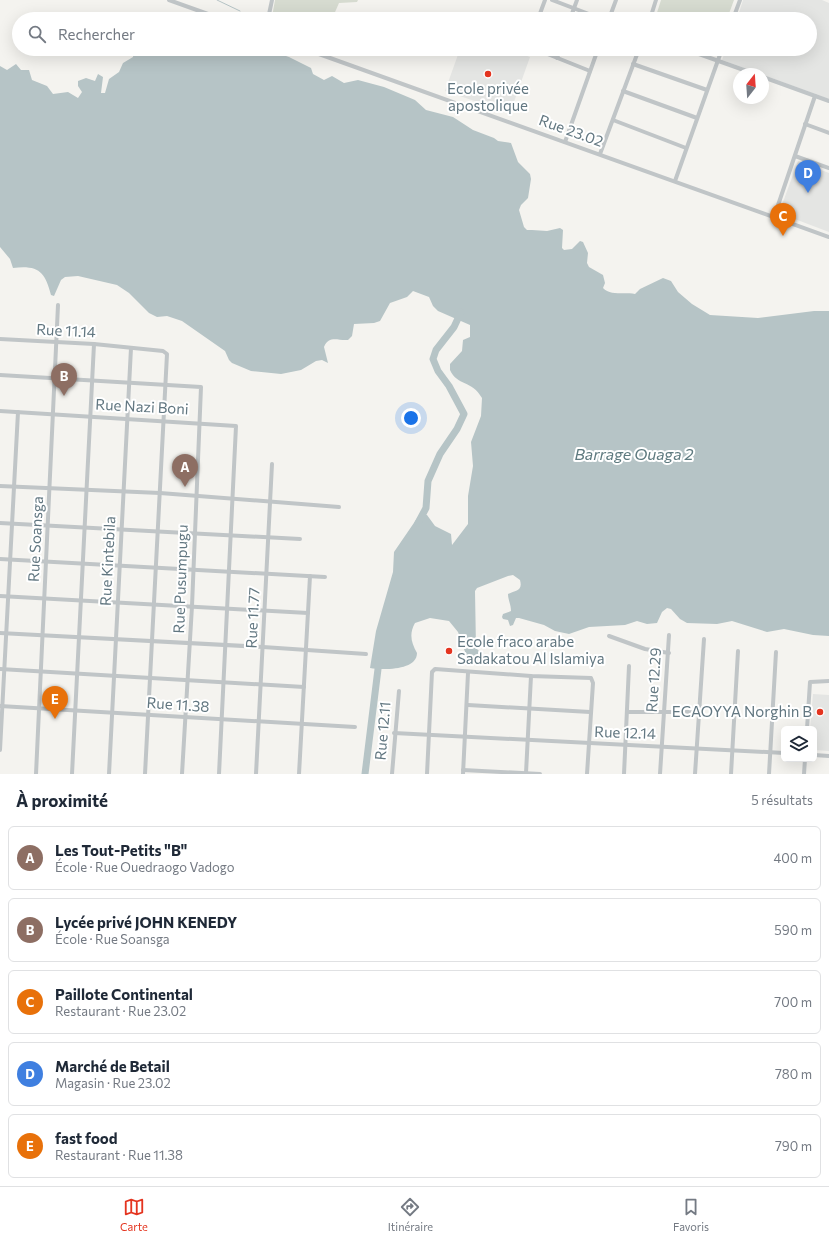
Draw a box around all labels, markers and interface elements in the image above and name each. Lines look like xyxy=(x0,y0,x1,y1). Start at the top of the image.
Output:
search box xyxy=(12,12,817,56)
icon: search xyxy=(26,23,48,45)
text: Rechercher xyxy=(58,25,135,43)
north arrow xyxy=(733,68,769,104)
marker: Ecole privée apostolique xyxy=(483,69,493,79)
place label: Ecole privée apostolique xyxy=(447,79,529,114)
street label: Rue 23.02 xyxy=(537,110,606,150)
pin: D xyxy=(795,160,821,193)
pin: C xyxy=(770,203,796,236)
street label: Rue 11.14 xyxy=(36,319,96,341)
pin: B xyxy=(51,363,77,396)
street label: Rue Nazi Boni xyxy=(95,395,189,417)
your location xyxy=(401,408,421,428)
water label: Barrage Ouaga 2 xyxy=(575,444,694,463)
pin: A xyxy=(172,454,198,487)
street label: Rue Soansga xyxy=(24,496,46,582)
street label: Rue Kintebila xyxy=(96,516,118,606)
street label: Rue Pusumpugu xyxy=(169,524,191,634)
street label: Rue 11.77 xyxy=(241,587,263,649)
place label: Ecole fraco arabe Sadakatou Al Islamiya xyxy=(457,632,604,667)
marker: Ecole fraco arabe Sadakatou Al Islamiya xyxy=(444,646,454,656)
street label: Rue 12.29 xyxy=(642,647,664,713)
pin: E xyxy=(42,686,68,719)
street label: Rue 11.38 xyxy=(146,693,210,715)
street label: Rue 12.11 xyxy=(370,701,394,761)
place label: ECAOYYA Norghin B xyxy=(672,702,812,720)
marker: ECAOYYA Norghin B xyxy=(815,707,825,717)
street label: Rue 12.14 xyxy=(594,722,656,742)
map controls xyxy=(781,726,817,762)
button: layers xyxy=(781,726,817,762)
text: À proximité xyxy=(16,790,108,811)
text: 5 résultats xyxy=(751,792,813,808)
text: Les Tout-Petits "B" xyxy=(55,841,187,859)
text: A xyxy=(25,850,35,866)
text: 400 m xyxy=(773,850,812,866)
text: École · Rue Ouedraogo Vadogo xyxy=(55,859,234,875)
text: Lycée privé JOHN KENEDY xyxy=(55,913,237,931)
text: B xyxy=(26,922,34,938)
text: 590 m xyxy=(774,922,812,938)
text: École · Rue Soansga xyxy=(55,931,170,947)
text: Paillote Continental xyxy=(55,985,193,1003)
text: C xyxy=(26,994,34,1010)
text: 700 m xyxy=(774,994,812,1010)
text: Restaurant · Rue 23.02 xyxy=(55,1003,186,1019)
text: Marché de Betail xyxy=(55,1057,170,1075)
text: D xyxy=(25,1066,35,1082)
text: 780 m xyxy=(775,1066,812,1082)
text: Magasin · Rue 23.02 xyxy=(55,1075,171,1091)
text: fast food xyxy=(55,1129,118,1147)
text: E xyxy=(26,1138,34,1154)
text: 790 m xyxy=(775,1138,812,1154)
text: Restaurant · Rue 11.38 xyxy=(55,1147,183,1163)
tab: Carte xyxy=(120,1196,148,1233)
tab: Itinéraire xyxy=(388,1196,433,1233)
tab: Favoris xyxy=(673,1196,709,1233)

